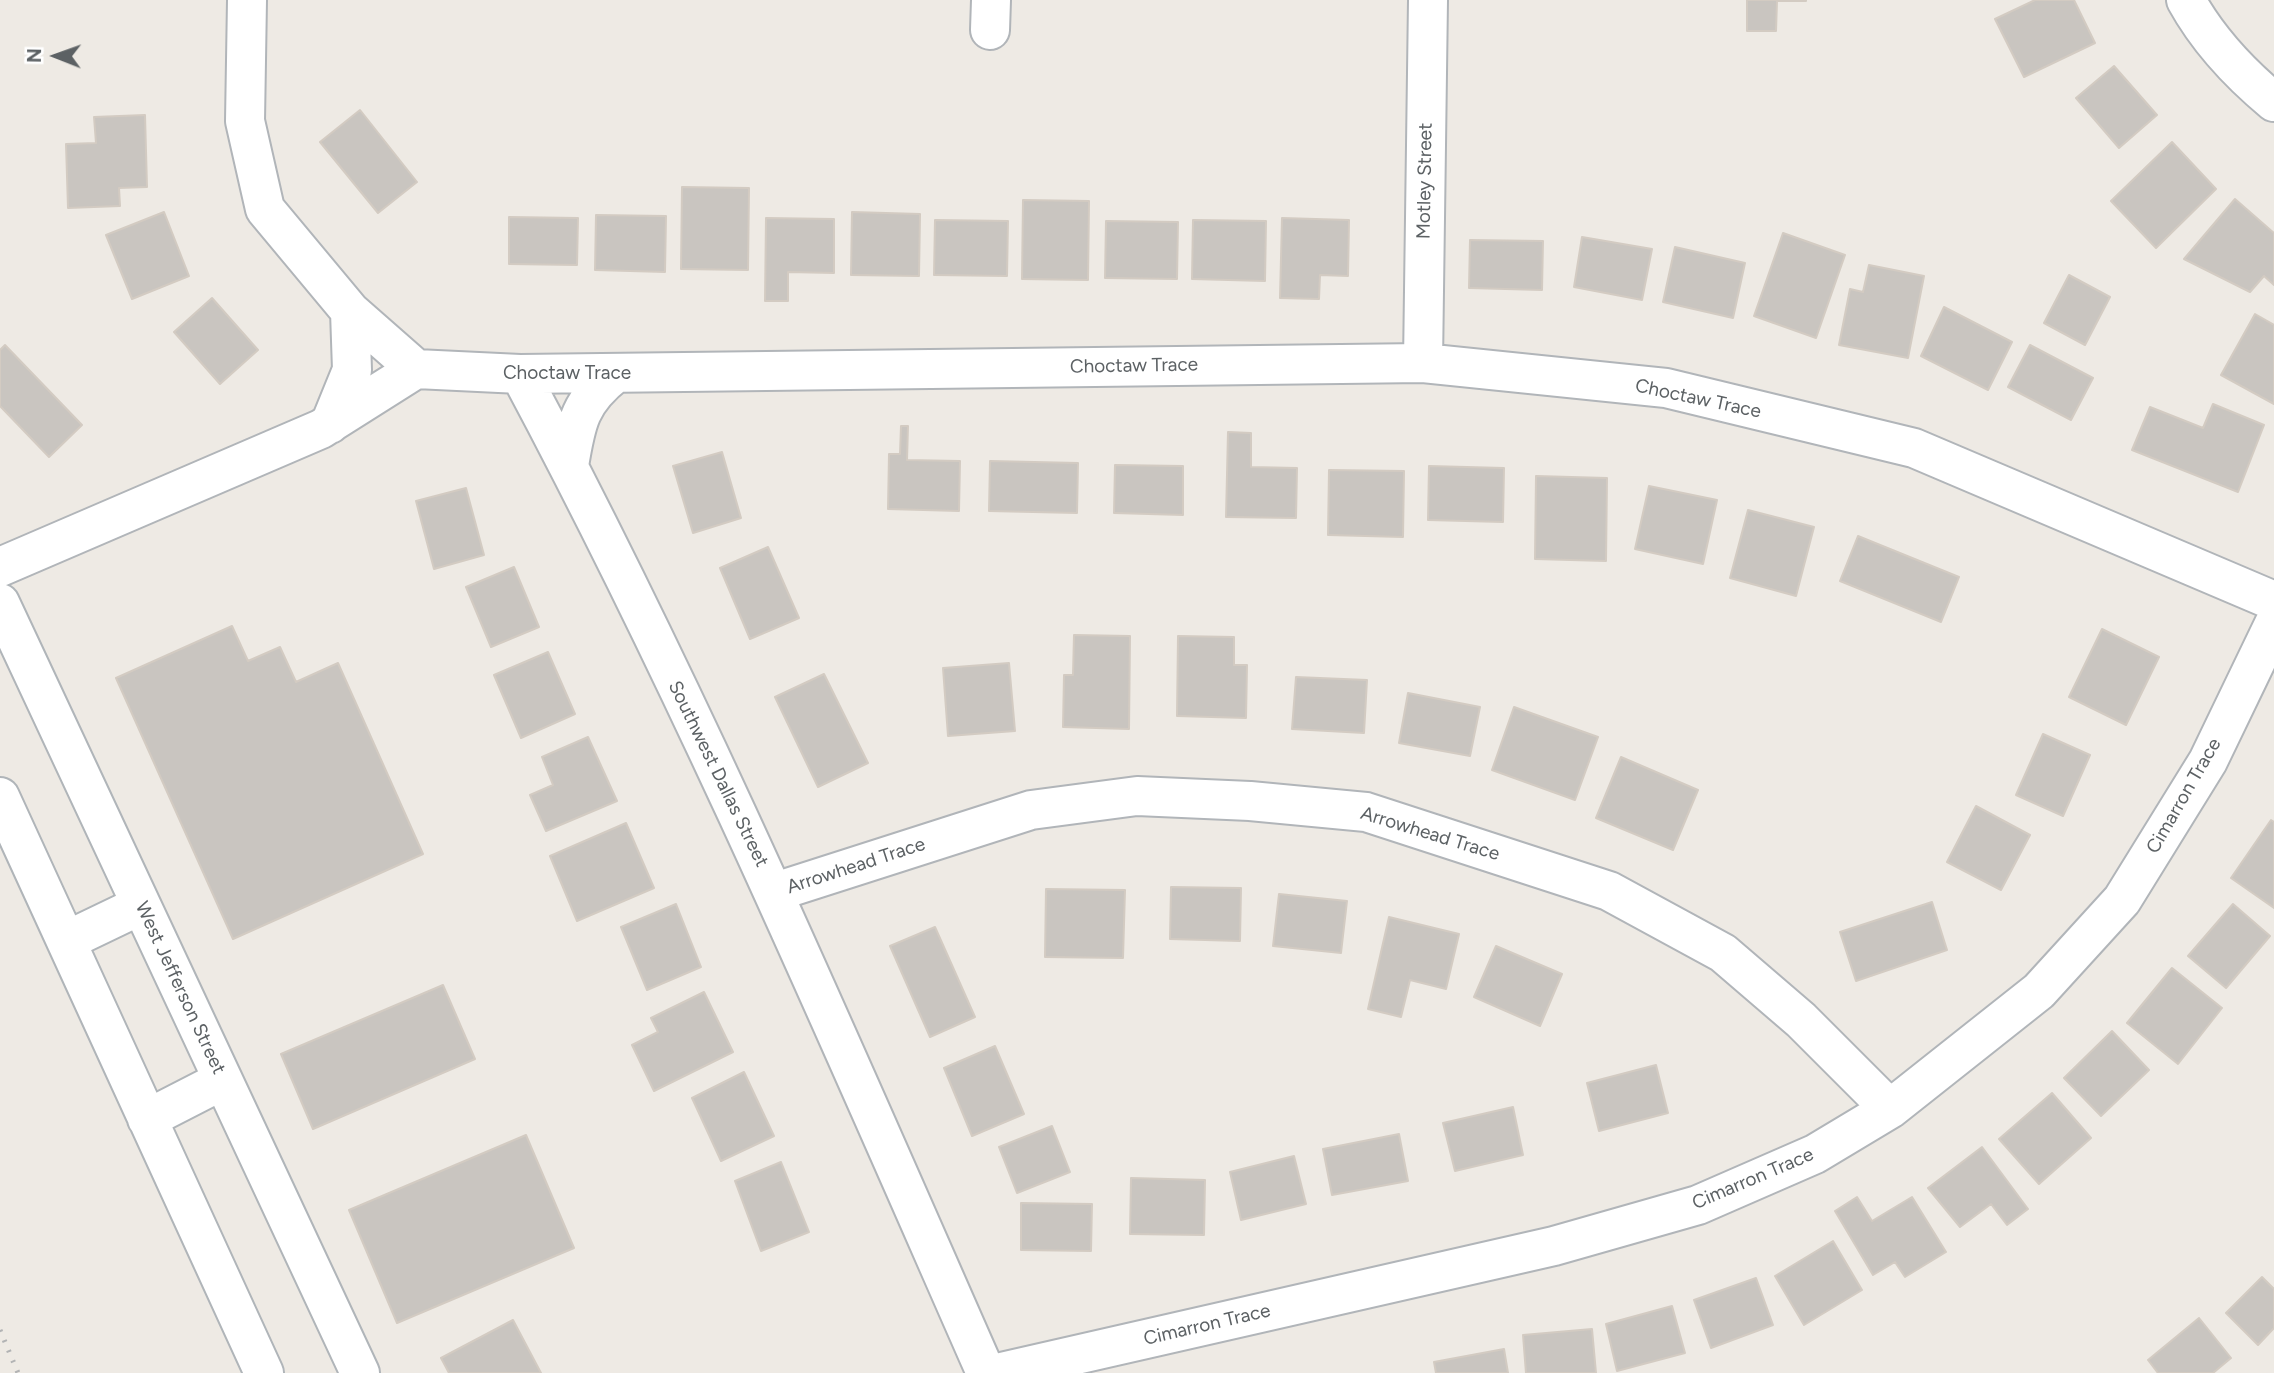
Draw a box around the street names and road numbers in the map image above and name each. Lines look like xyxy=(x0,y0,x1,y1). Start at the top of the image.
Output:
street label: Motley Street xyxy=(1413,123,1437,239)
street label: Choctaw Trace xyxy=(1070,353,1198,379)
street label: Choctaw Trace xyxy=(503,362,631,384)
street label: Choctaw Trace xyxy=(1633,375,1763,423)
street label: Southwest Dallas Street xyxy=(663,677,773,871)
street label: Cimarron Trace xyxy=(2142,734,2226,858)
street label: Arrowhead Trace xyxy=(1358,802,1502,866)
street label: Arrowhead Trace xyxy=(784,833,928,899)
street label: West Jefferson Street xyxy=(130,898,230,1078)
street label: Cimarron Trace xyxy=(1689,1143,1817,1215)
street label: Cimarron Trace xyxy=(1141,1299,1273,1351)

